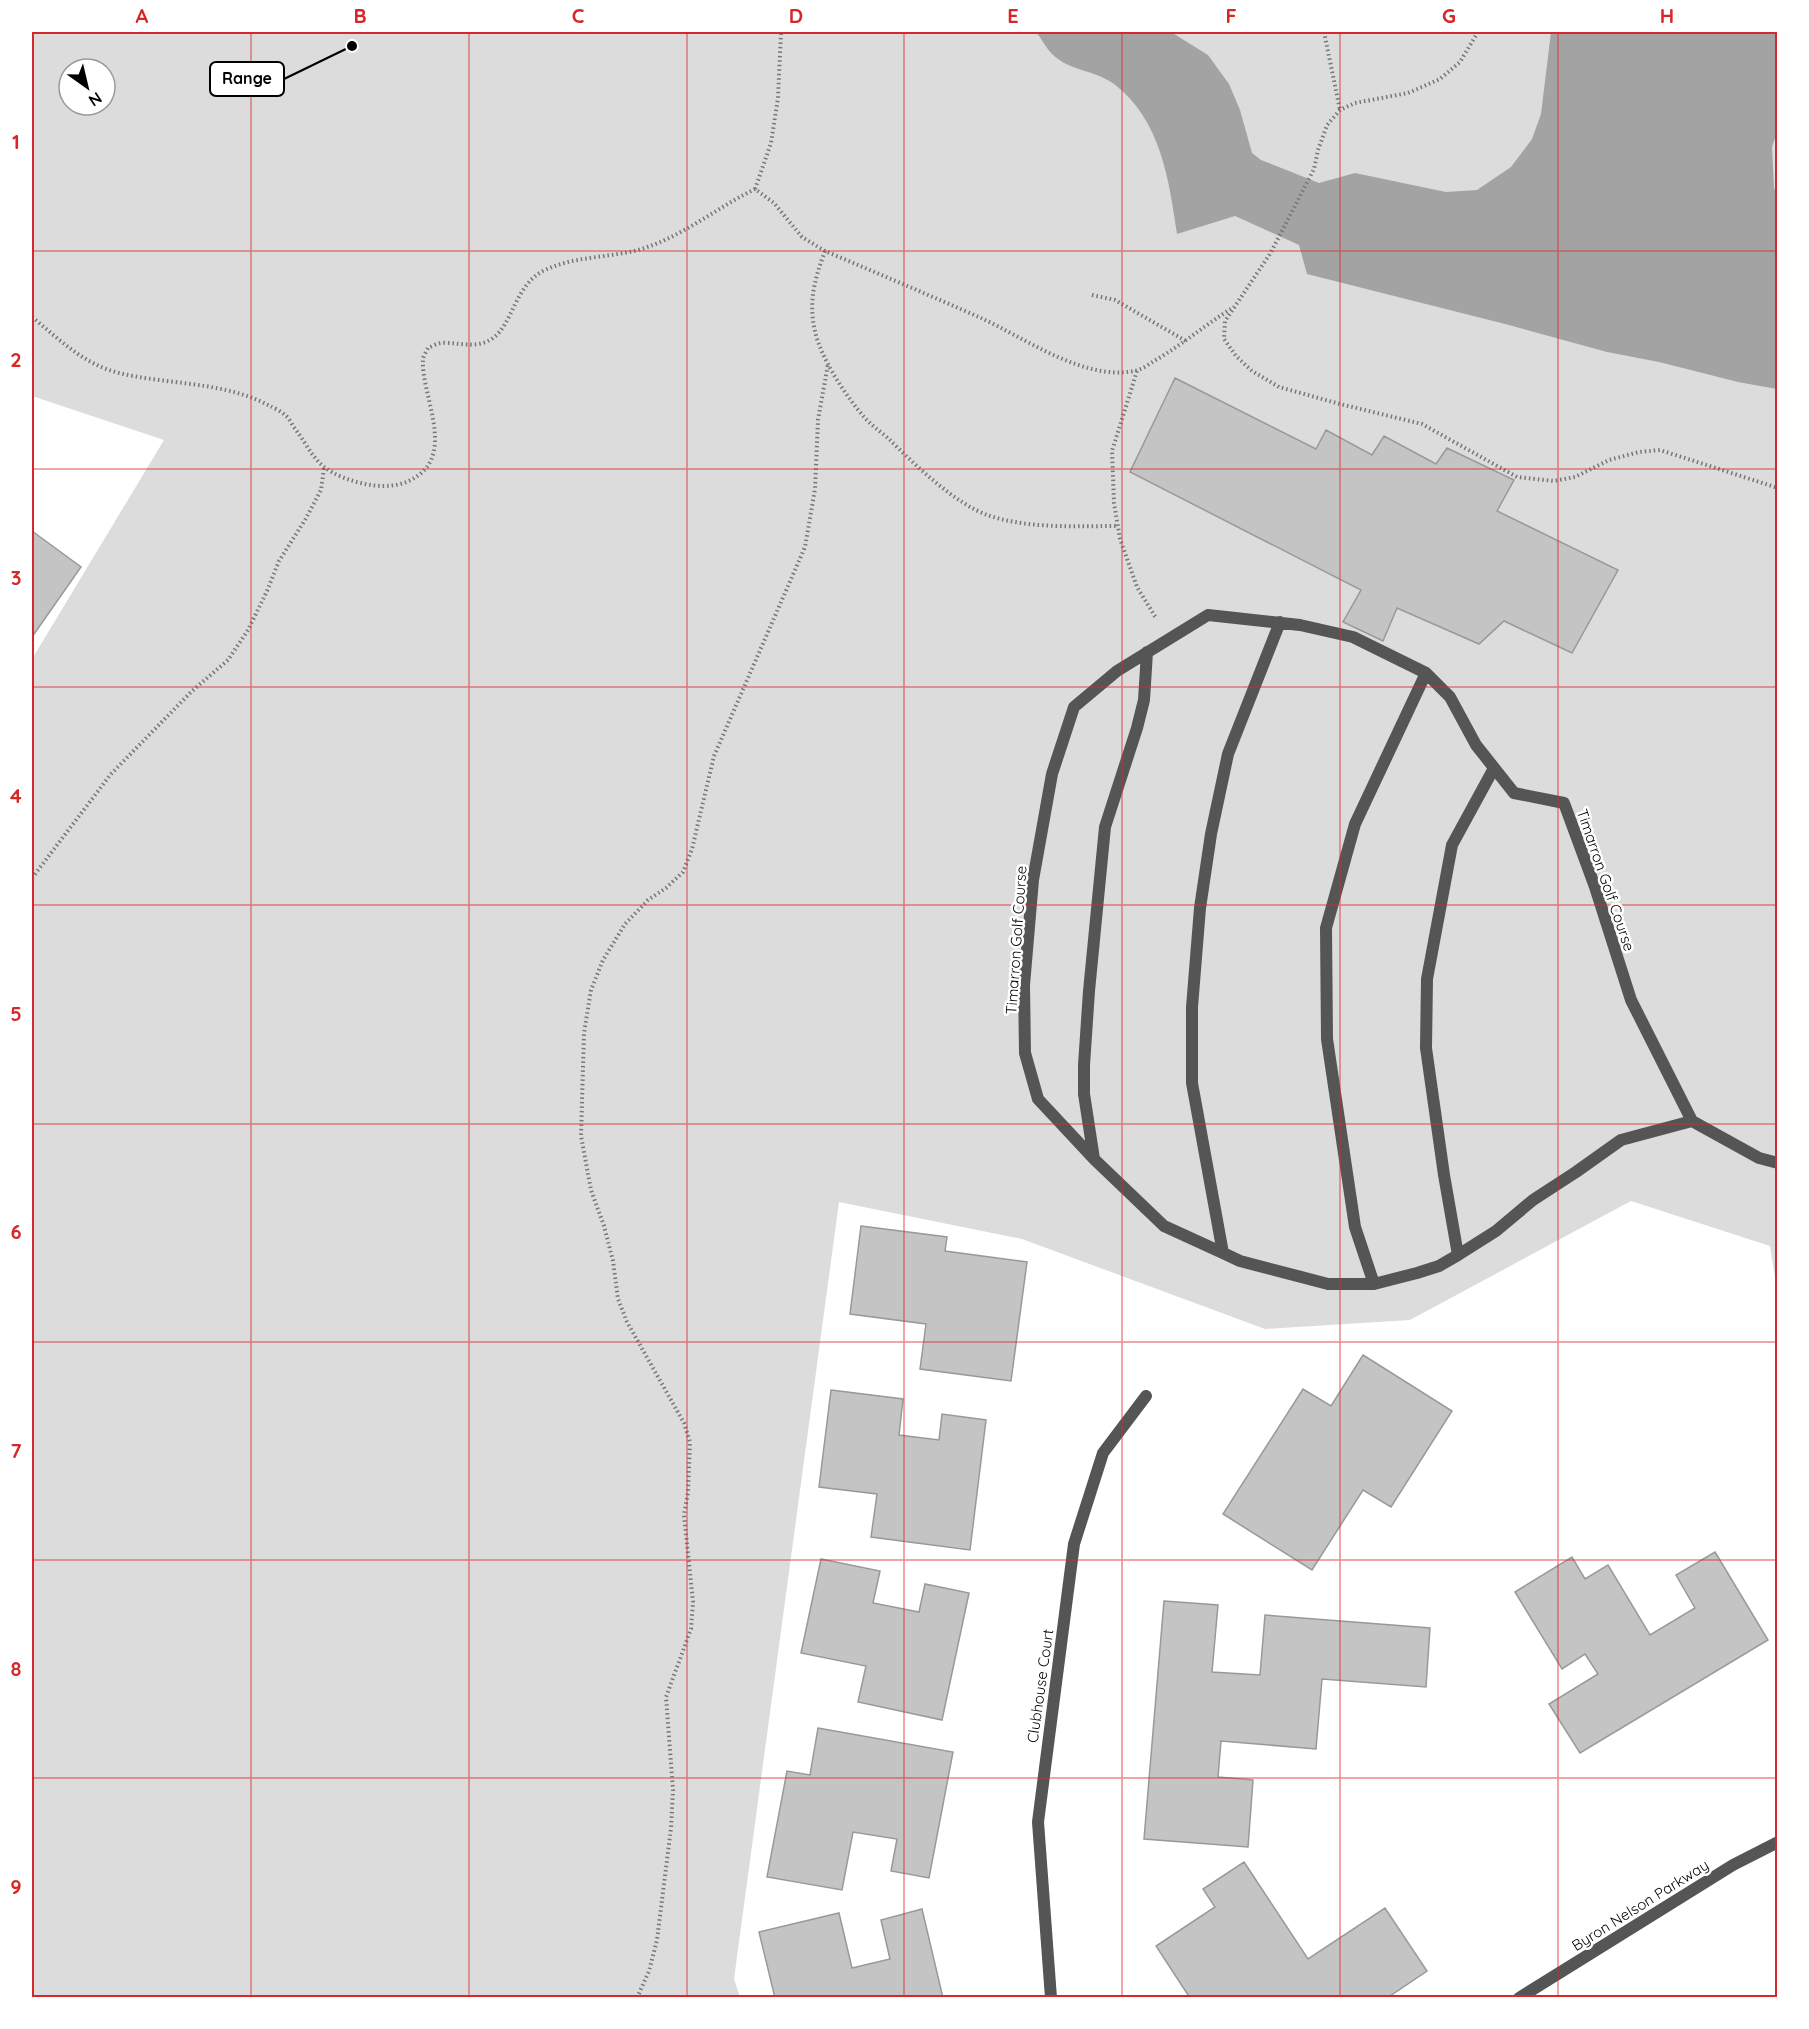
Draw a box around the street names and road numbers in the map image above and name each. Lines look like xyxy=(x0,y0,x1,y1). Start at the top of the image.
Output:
street label: Timarron Golf Course xyxy=(1573,806,1639,954)
street label: Timarron Golf Course xyxy=(1001,865,1031,1015)
street label: Clubhouse Court xyxy=(1023,1628,1057,1744)
street label: Byron Nelson Parkway xyxy=(1568,1855,1712,1955)

